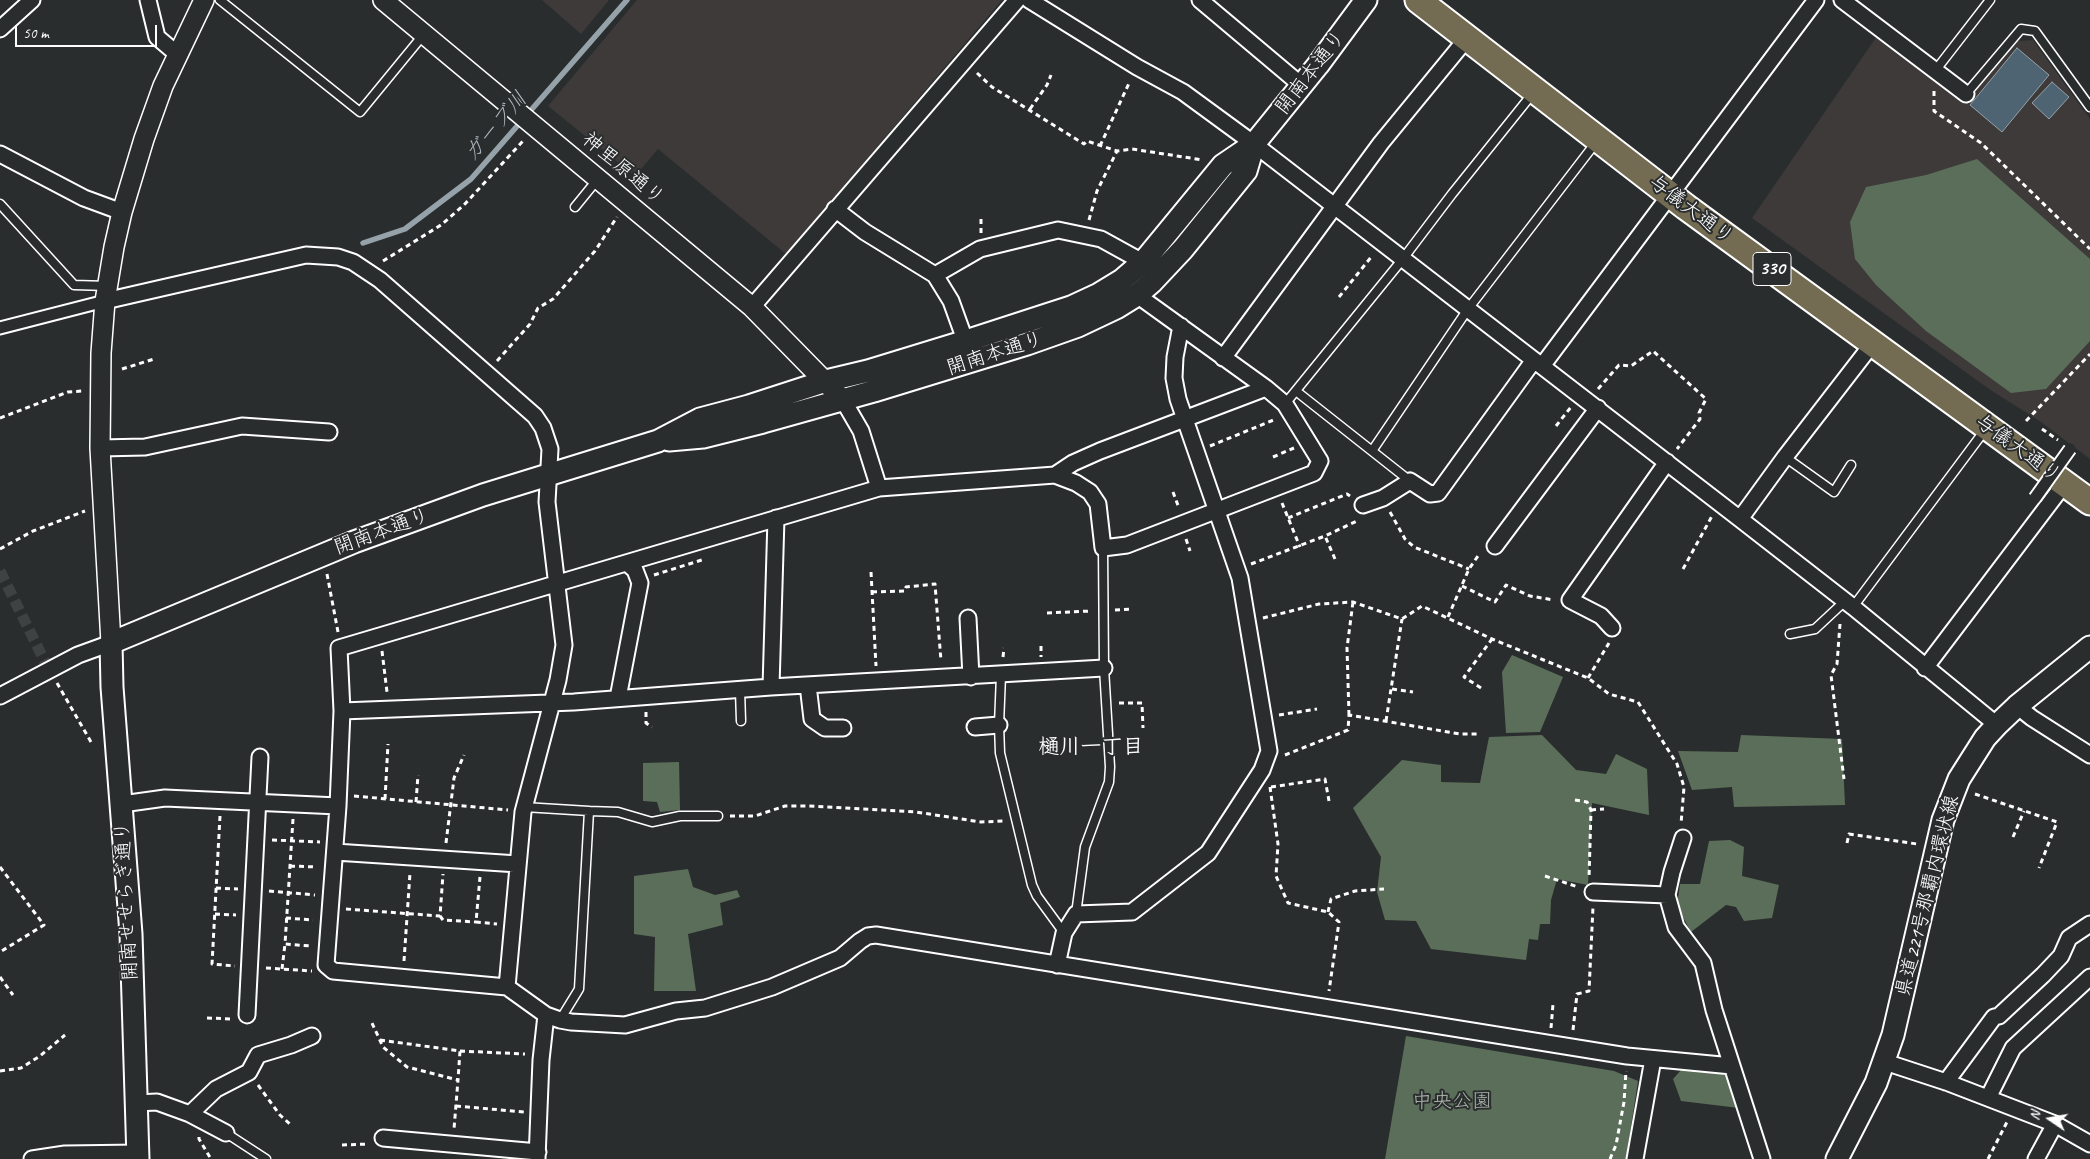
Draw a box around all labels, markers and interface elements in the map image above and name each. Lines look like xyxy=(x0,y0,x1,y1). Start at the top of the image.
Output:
scale bar xyxy=(18,15,160,47)
text: 50 m xyxy=(23,24,49,43)
street label: 開南本通り xyxy=(1271,26,1351,120)
water label: ガーブ川 xyxy=(459,87,533,167)
street label: 神里原通り xyxy=(577,128,669,210)
street label: 与儀大通り xyxy=(1644,170,1738,250)
road number: 330 xyxy=(1753,252,1791,286)
street label: 開南本通り xyxy=(944,327,1046,381)
street label: 与儀大通り xyxy=(1970,410,2066,488)
street label: 開南本通り xyxy=(331,504,433,560)
district label: 樋川一丁目 xyxy=(1039,734,1143,760)
street label: 県道221号那覇内環状線 xyxy=(1891,793,1965,999)
street label: 開南せせらぎ通り xyxy=(111,820,143,982)
park label: 中央公園 xyxy=(1412,1090,1492,1114)
north arrow xyxy=(2025,1094,2075,1144)
text: N xyxy=(2026,1110,2044,1122)

